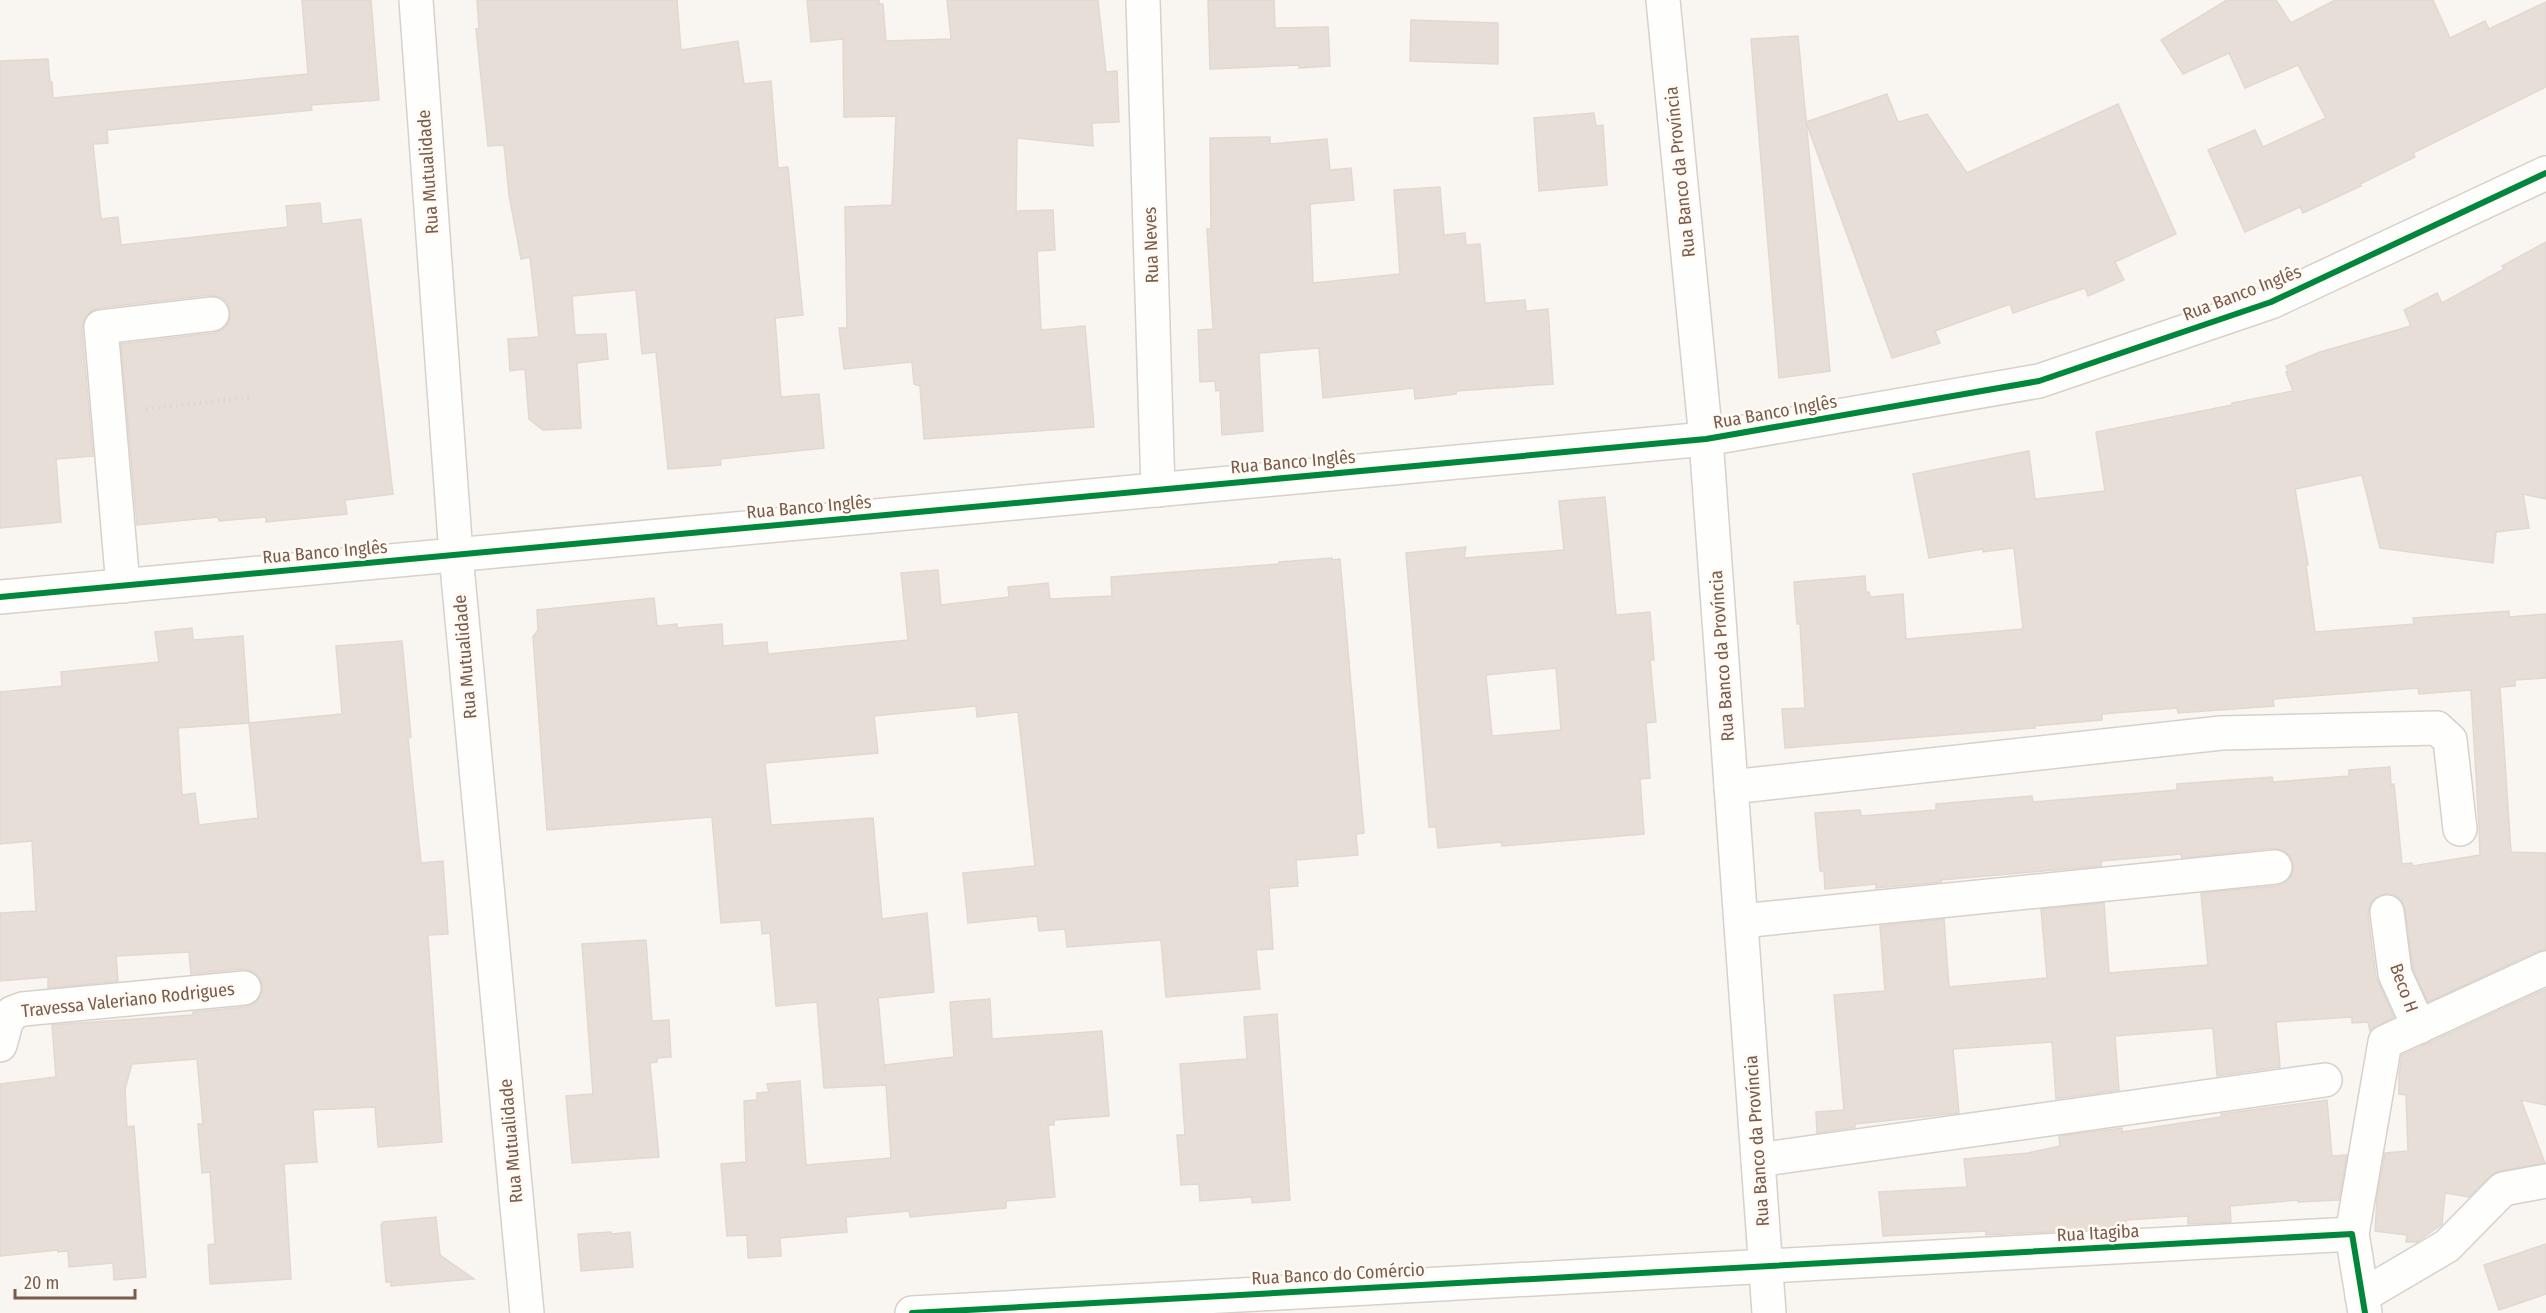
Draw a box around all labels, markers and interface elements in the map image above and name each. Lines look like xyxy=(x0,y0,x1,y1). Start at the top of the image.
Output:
street label: Rua Banco da Província xyxy=(1660,85,1700,258)
street label: Rua Mutualidade xyxy=(413,109,443,235)
street label: Rua Neves xyxy=(1139,206,1163,284)
street label: Rua Banco Inglês xyxy=(2180,260,2305,326)
street label: Rua Banco Inglês xyxy=(1711,390,1839,434)
street label: Rua Banco Inglês xyxy=(1230,446,1357,478)
street label: Rua Banco Inglês xyxy=(746,491,873,523)
street label: Rua Banco Inglês xyxy=(262,536,389,568)
street label: Rua Banco da Província xyxy=(1705,570,1739,742)
street label: Rua Mutualidade xyxy=(449,594,481,720)
street label: Beco H xyxy=(2385,960,2423,1016)
street label: Travessa Valeriano Rodrigues xyxy=(20,978,236,1022)
street label: Rua Banco da Província xyxy=(1740,1055,1774,1227)
street label: Rua Mutualidade xyxy=(495,1078,527,1204)
street label: Rua Itagiba xyxy=(2056,1220,2140,1246)
street label: Rua Banco do Comércio xyxy=(1251,1258,1425,1290)
scale bar xyxy=(15,1262,135,1300)
text: 20 m xyxy=(24,1272,59,1294)

